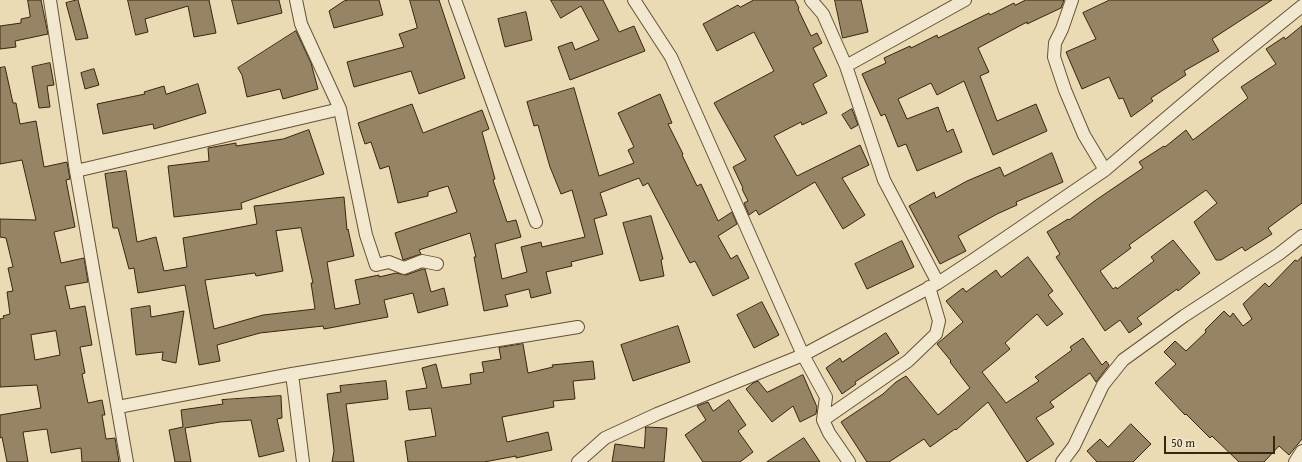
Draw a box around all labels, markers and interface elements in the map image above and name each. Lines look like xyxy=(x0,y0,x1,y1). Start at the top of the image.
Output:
scale bar xyxy=(1166,428,1277,454)
text: 50 m xyxy=(1171,434,1195,451)

